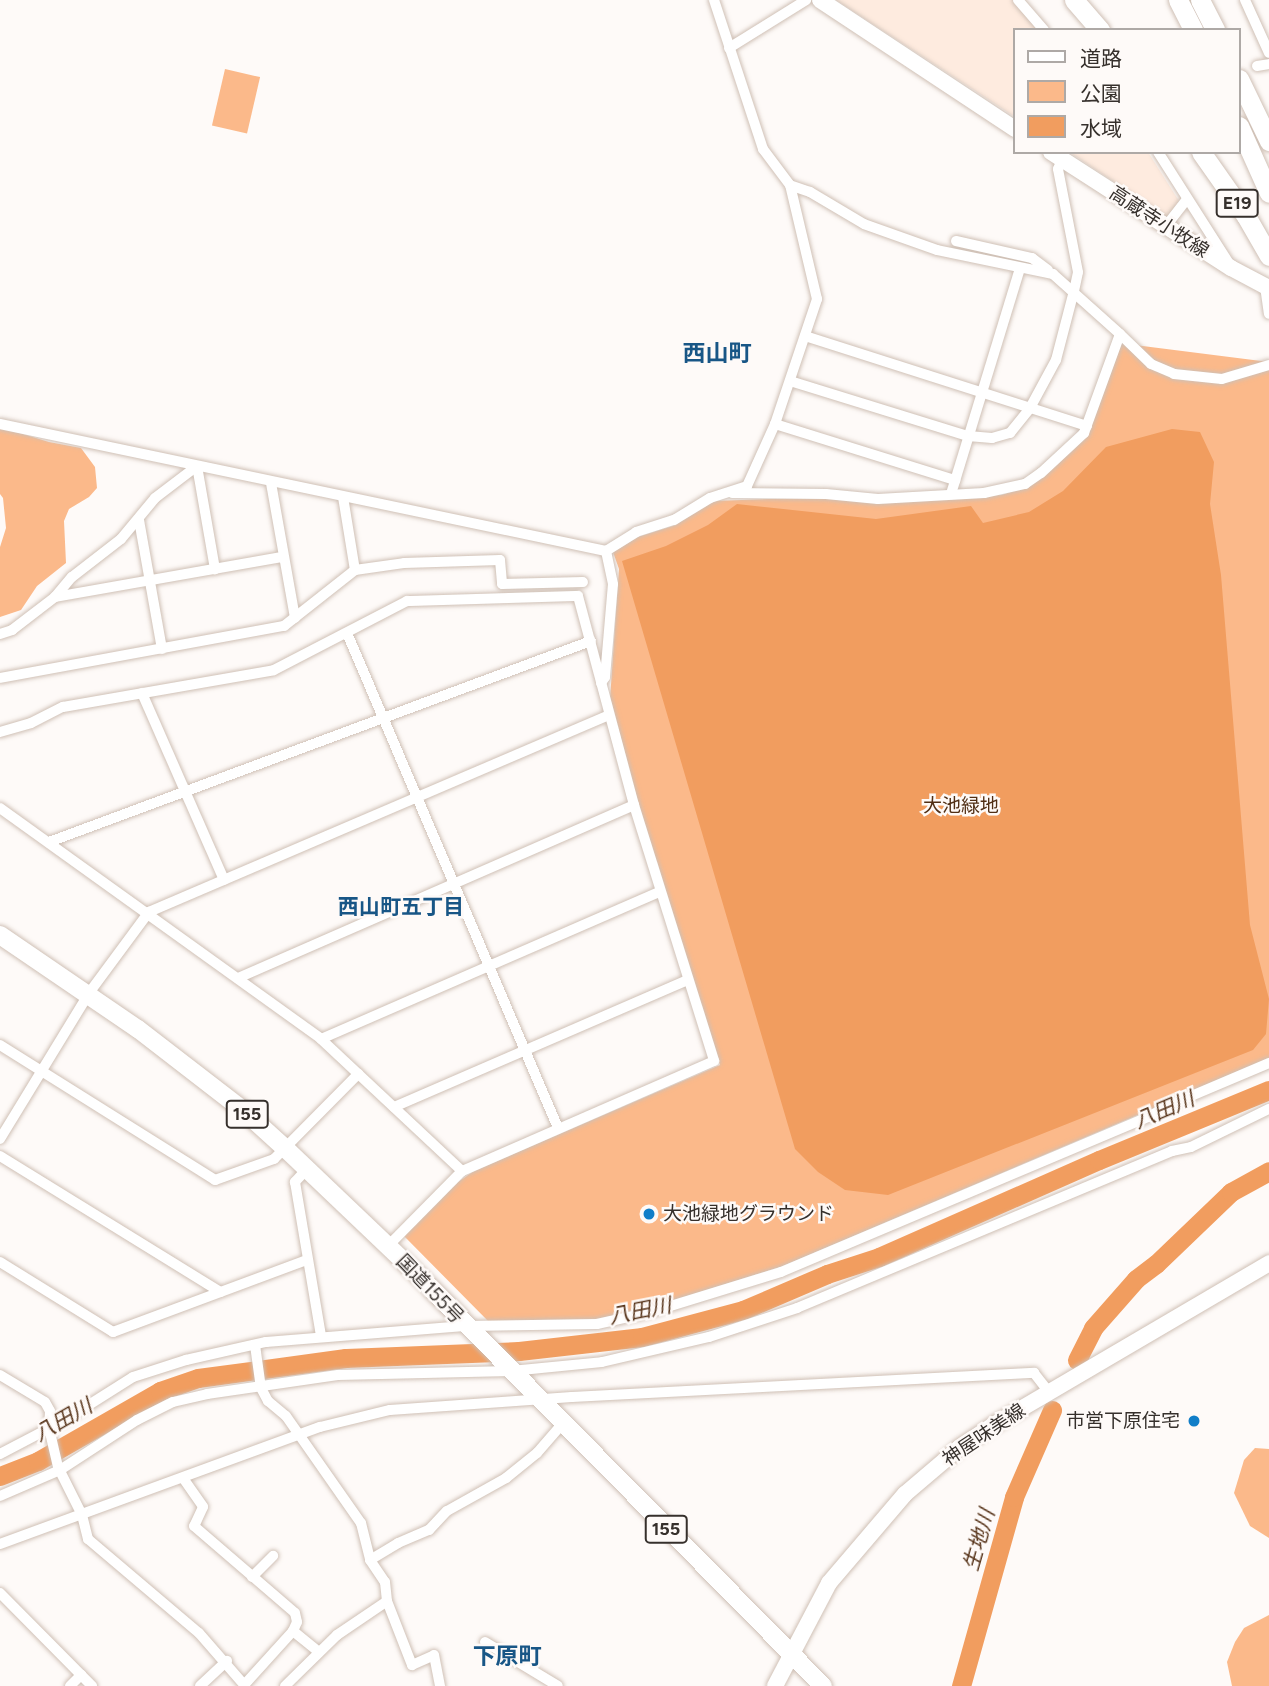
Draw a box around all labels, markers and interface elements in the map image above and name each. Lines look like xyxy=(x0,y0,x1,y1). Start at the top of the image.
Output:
legend xyxy=(1014,28,1241,154)
text: 道路 xyxy=(1080,46,1122,71)
text: 公園 xyxy=(1080,81,1122,106)
text: 水域 xyxy=(1080,116,1122,141)
street label: 高蔵寺小牧線 xyxy=(1105,181,1213,263)
road number: E19 xyxy=(1214,188,1260,218)
district label: 西山町 xyxy=(683,339,751,367)
park label: 大池緑地 xyxy=(923,795,999,817)
district label: 西山町五丁目 xyxy=(338,894,464,920)
water label: 八田川 xyxy=(1130,1086,1198,1134)
road number: 155 xyxy=(224,1100,270,1128)
place label: 大池緑地グラウンド xyxy=(663,1203,834,1225)
marker: 大池緑地グラウンド xyxy=(641,1206,657,1222)
street label: 国道155号 xyxy=(392,1250,468,1328)
water label: 八田川 xyxy=(607,1293,673,1329)
water label: 八田川 xyxy=(29,1393,97,1447)
street label: 神屋味美線 xyxy=(938,1399,1030,1471)
place label: 市営下原住宅 xyxy=(1066,1410,1180,1432)
marker: 市営下原住宅 xyxy=(1186,1413,1202,1429)
water label: 生地川 xyxy=(958,1506,1000,1574)
road number: 155 xyxy=(643,1514,689,1544)
district label: 下原町 xyxy=(473,1642,541,1670)

